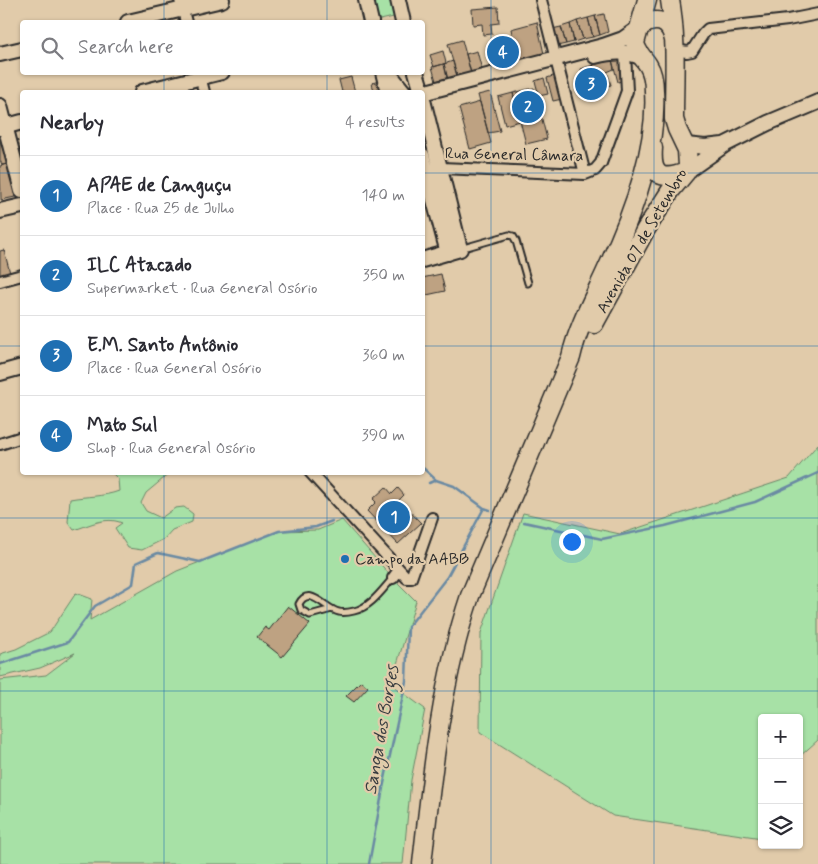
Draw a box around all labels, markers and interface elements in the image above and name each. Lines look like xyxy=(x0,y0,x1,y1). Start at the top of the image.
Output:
search box xyxy=(20,20,425,75)
pin: 4 xyxy=(487,33,519,71)
icon: search xyxy=(38,34,66,62)
text: Search here xyxy=(78,35,174,60)
pin: 3 xyxy=(575,65,607,103)
pin: 2 xyxy=(512,88,544,126)
text: Nearby xyxy=(40,109,104,137)
text: 4 results xyxy=(345,112,405,133)
street label: Rua General Câmara xyxy=(445,143,584,167)
street label: Avenida 07 de Setembro xyxy=(592,165,692,317)
text: APAE de Canguçu xyxy=(87,173,231,198)
text: 1 xyxy=(52,185,60,206)
text: 140 m xyxy=(361,185,405,206)
text: Place · Rua 25 de Julho xyxy=(87,198,234,219)
text: ILC Atacado xyxy=(87,253,192,278)
text: 2 xyxy=(52,265,60,286)
text: 350 m xyxy=(363,265,405,286)
text: Supermarket · Rua General Osório xyxy=(87,278,318,299)
text: E.M. Santo Antônio xyxy=(87,333,238,358)
text: 3 xyxy=(52,345,60,366)
text: 360 m xyxy=(362,345,405,366)
text: Place · Rua General Osório xyxy=(87,358,261,379)
text: Mato Sul xyxy=(87,413,158,438)
text: 4 xyxy=(51,425,61,446)
text: 390 m xyxy=(362,425,405,446)
text: Shop · Rua General Osório xyxy=(87,438,256,459)
pin: 1 xyxy=(378,498,410,536)
your location xyxy=(559,529,585,555)
place label: Campo da AABB xyxy=(355,549,469,570)
marker: Campo da AABB xyxy=(339,553,351,565)
water label: Sanga dos Borges xyxy=(359,662,407,797)
map controls xyxy=(758,714,803,849)
button: + xyxy=(758,714,803,759)
button: − xyxy=(758,759,803,804)
button: layers xyxy=(758,804,803,849)

